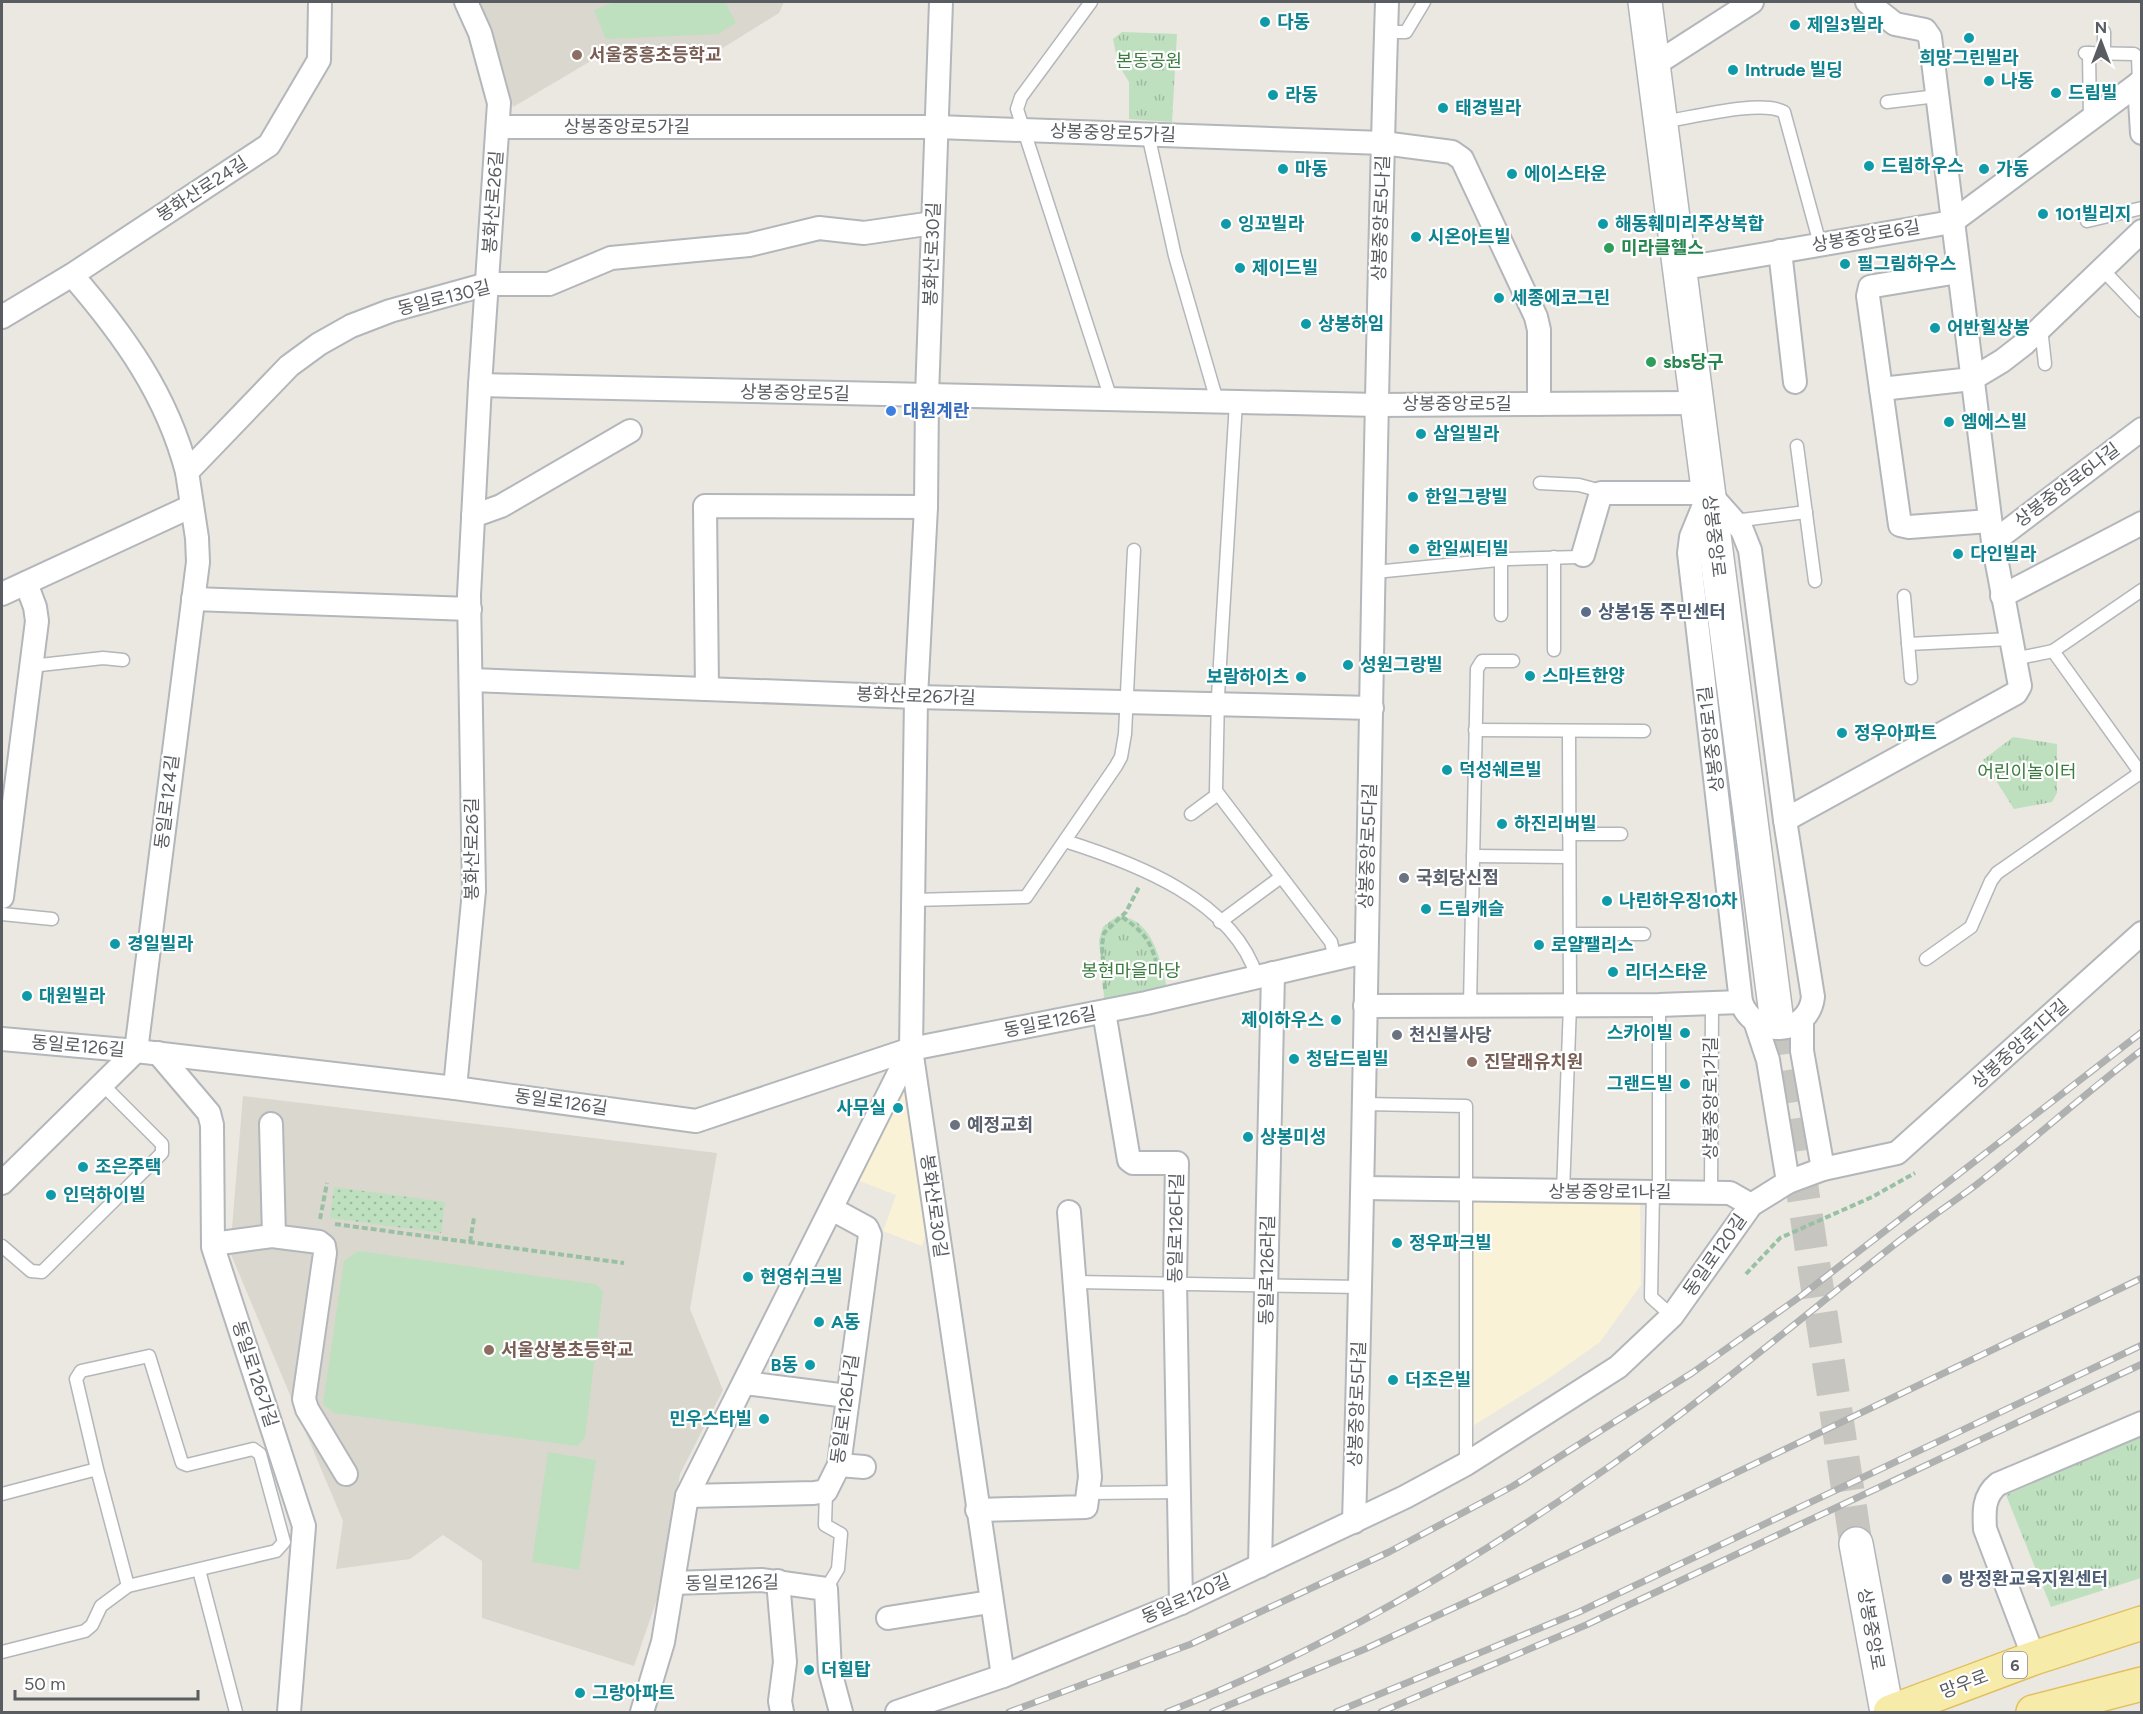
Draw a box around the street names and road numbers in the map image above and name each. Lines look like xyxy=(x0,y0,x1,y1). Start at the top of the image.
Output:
street label: 상봉중앙로5가길 xyxy=(564,116,690,138)
street label: 상봉중앙로5가길 xyxy=(1050,120,1176,146)
street label: 봉화산로26길 xyxy=(478,150,508,254)
street label: 봉화산로24길 xyxy=(152,151,252,227)
street label: 상봉중앙로5나길 xyxy=(1368,155,1394,281)
street label: 봉화산로30길 xyxy=(919,202,945,306)
street label: 상봉중앙로6길 xyxy=(1810,216,1922,256)
street label: 동일로130길 xyxy=(395,276,493,320)
street label: 상봉중앙로5길 xyxy=(740,381,850,405)
street label: 상봉중앙로5길 xyxy=(1402,393,1512,415)
street label: 상봉중앙로6나길 xyxy=(2010,438,2124,532)
street label: 상봉중앙로 xyxy=(1698,494,1730,578)
street label: 봉화산로26가길 xyxy=(856,683,976,709)
street label: 상봉중앙로1길 xyxy=(1694,685,1728,793)
street label: 동일로124길 xyxy=(150,754,184,850)
street label: 상봉중앙로5다길 xyxy=(1355,783,1381,909)
street label: 봉화산로26길 xyxy=(461,797,483,901)
street label: 상봉중앙로1다길 xyxy=(1967,995,2073,1093)
street label: 동일로126길 xyxy=(1002,1002,1098,1042)
street label: 동일로126길 xyxy=(30,1031,126,1061)
street label: 상봉중앙로1가길 xyxy=(1700,1036,1722,1160)
street label: 동일로126길 xyxy=(513,1085,609,1119)
street label: 봉화산로30길 xyxy=(916,1153,952,1259)
street label: 동일로126다길 xyxy=(1164,1173,1188,1283)
street label: 상봉중앙로1나길 xyxy=(1548,1181,1672,1203)
street label: 동일로120길 xyxy=(1679,1210,1751,1300)
street label: 동일로126라길 xyxy=(1255,1215,1279,1325)
street label: 동일로126가길 xyxy=(227,1318,283,1430)
street label: 상봉중앙로5다길 xyxy=(1344,1341,1370,1467)
street label: 동일로126나길 xyxy=(826,1353,864,1465)
street label: 동일로120길 xyxy=(1138,1570,1234,1628)
street label: 동일로126길 xyxy=(685,1571,779,1595)
street label: 상봉중앙로 xyxy=(1853,1586,1889,1672)
road number: 6 xyxy=(2003,1652,2027,1678)
street label: 망우로 xyxy=(1937,1665,1991,1703)

